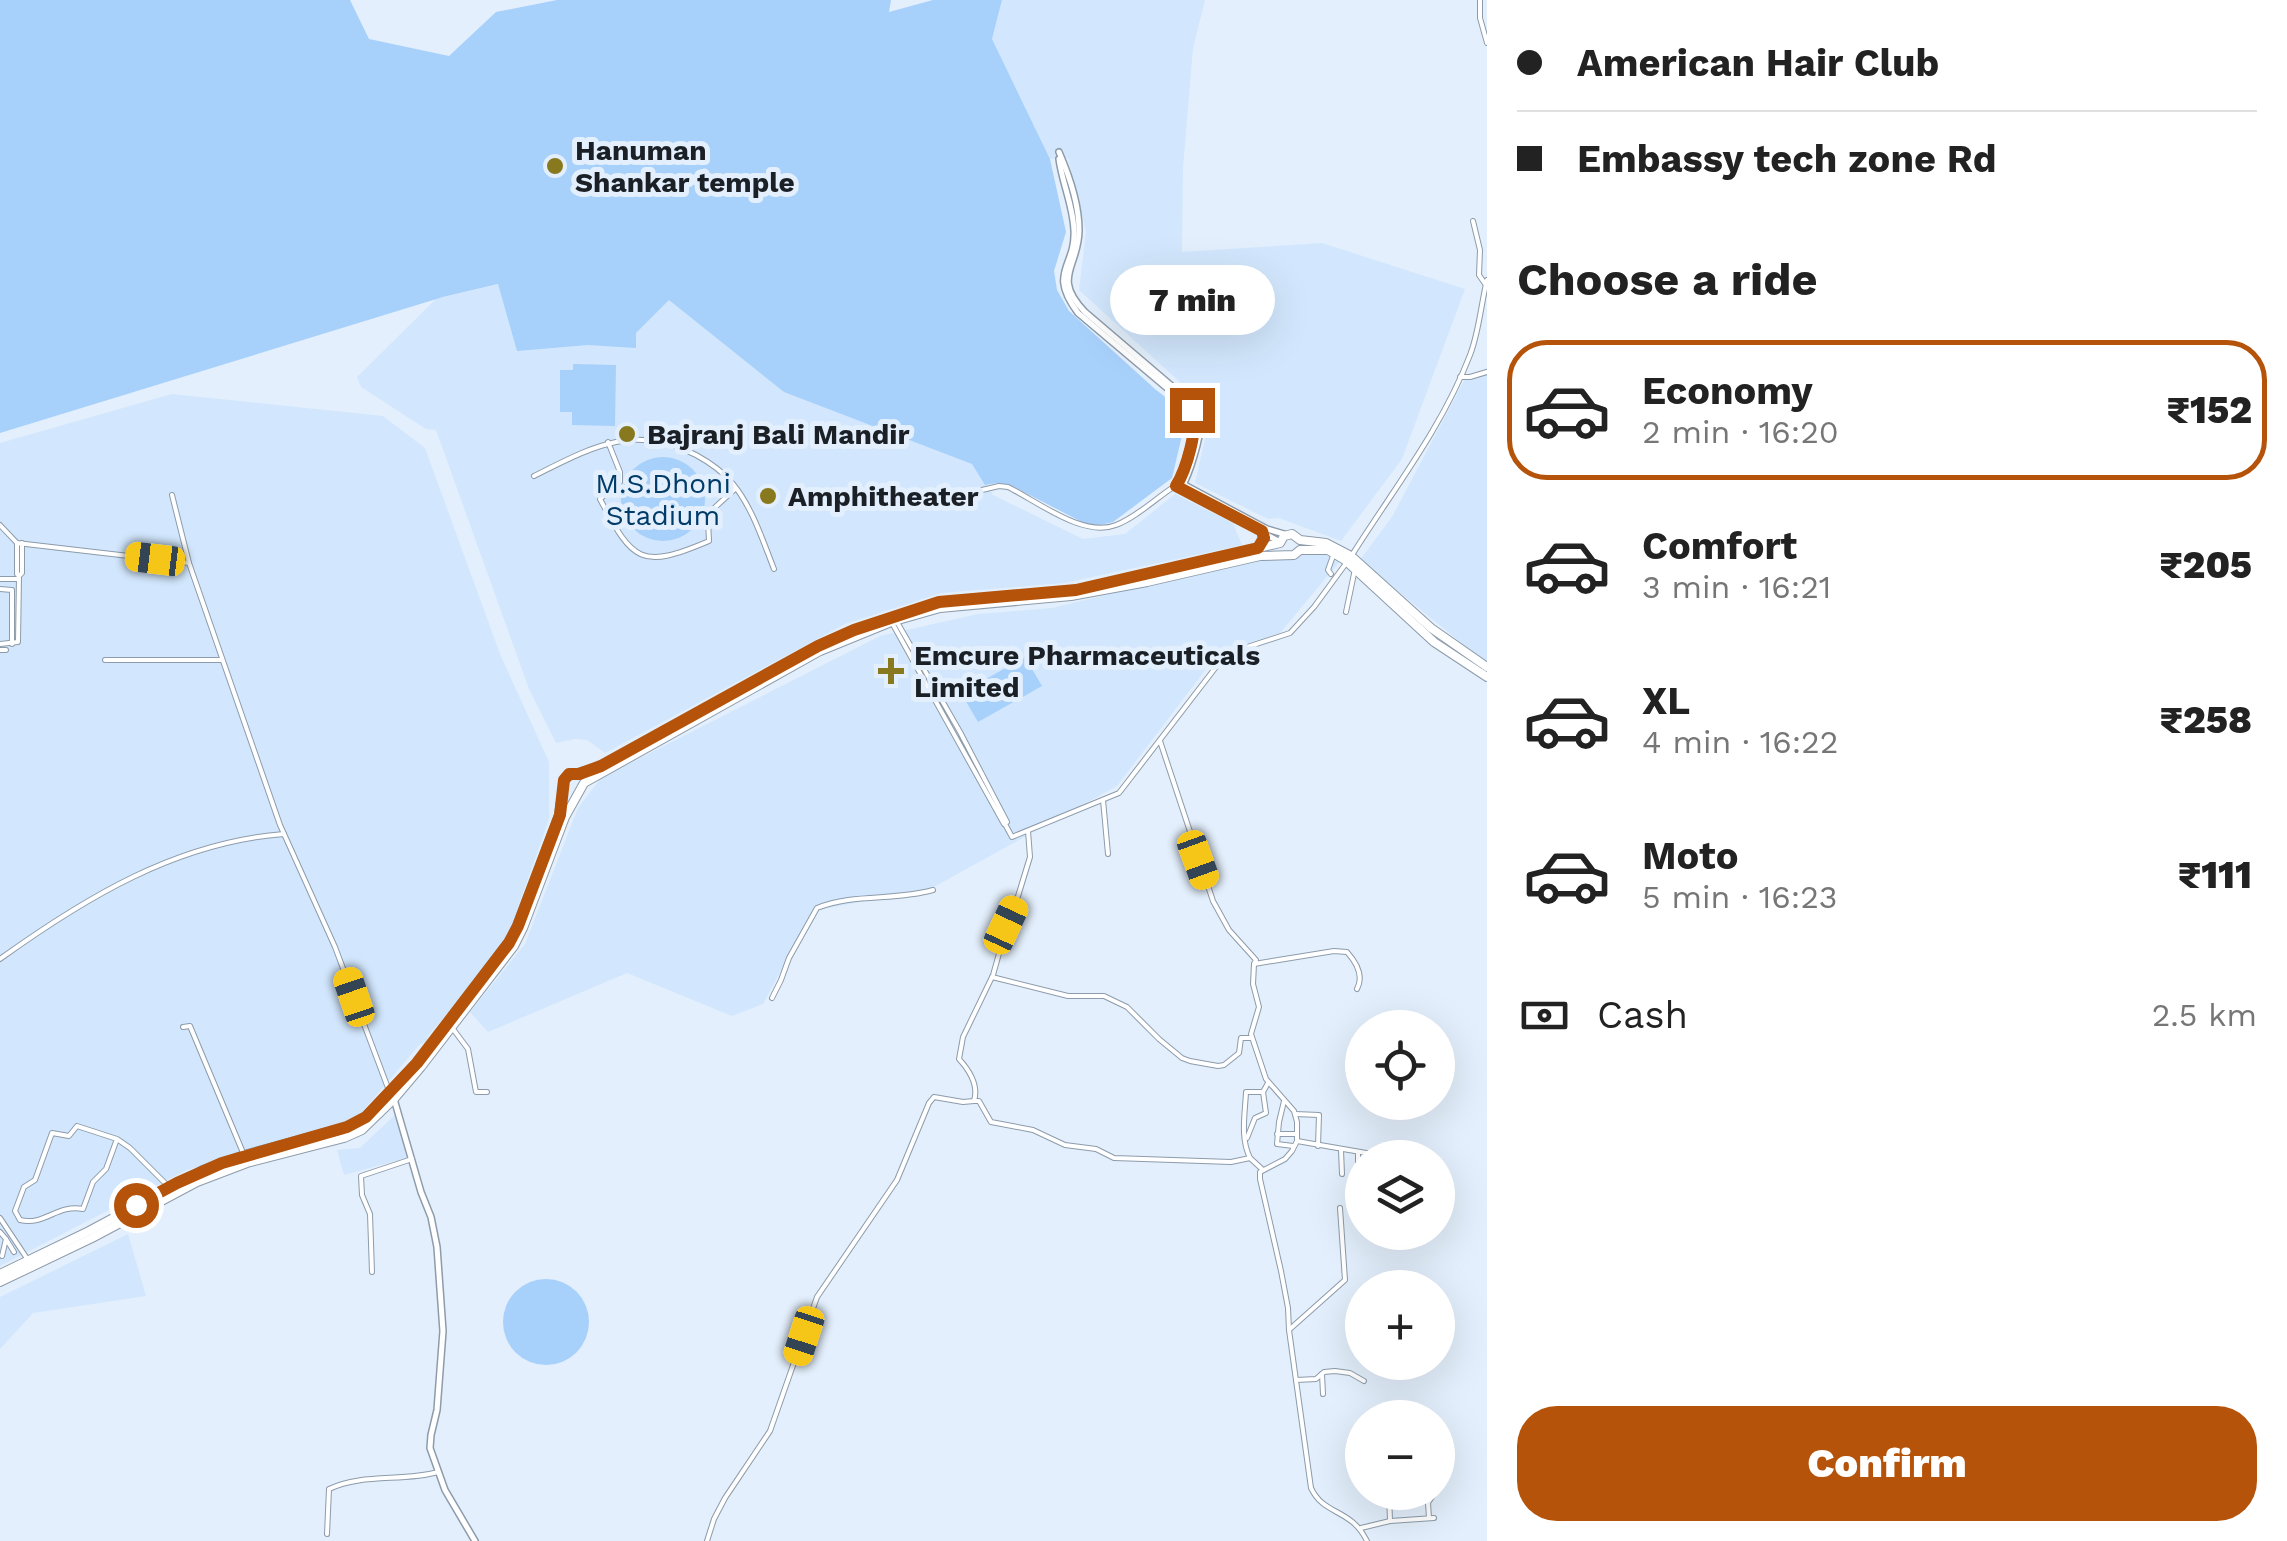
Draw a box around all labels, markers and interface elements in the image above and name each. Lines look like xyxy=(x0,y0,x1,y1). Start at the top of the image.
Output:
text: American Hair Club xyxy=(1577,41,1939,85)
place label: Hanuman Shankar temple xyxy=(575,134,795,199)
text: Embassy tech zone Rd xyxy=(1577,137,1997,181)
marker: Hanuman Shankar temple xyxy=(544,155,566,177)
text: Choose a ride xyxy=(1517,253,1817,306)
callout: 7 min xyxy=(1110,265,1274,335)
text: 7 min xyxy=(1149,281,1236,319)
icon: car xyxy=(1522,365,1612,455)
text: Economy xyxy=(1642,369,1813,413)
route end xyxy=(1170,388,1215,433)
text: ₹152 xyxy=(2167,388,2252,432)
text: 2 min · 16:20 xyxy=(1642,413,1839,451)
place label: Bajranj Bali Mandir xyxy=(647,418,910,451)
marker: Bajranj Bali Mandir xyxy=(616,423,638,445)
park label: M.S.Dhoni Stadium xyxy=(595,467,731,532)
place label: Amphitheater xyxy=(788,480,979,513)
marker: Amphitheater xyxy=(757,485,779,507)
icon: car xyxy=(1522,520,1612,610)
text: Comfort xyxy=(1642,524,1797,568)
car xyxy=(123,540,187,578)
text: ₹205 xyxy=(2159,543,2252,587)
text: 3 min · 16:21 xyxy=(1642,568,1831,606)
place label: Emcure Pharmaceuticals Limited xyxy=(914,639,1260,704)
marker: Emcure Pharmaceuticals Limited xyxy=(878,658,904,684)
icon: car xyxy=(1522,675,1612,765)
text: XL xyxy=(1642,679,1690,723)
text: ₹258 xyxy=(2160,698,2252,742)
text: 4 min · 16:22 xyxy=(1642,723,1838,761)
car xyxy=(1174,827,1222,893)
icon: car xyxy=(1522,830,1612,920)
text: Moto xyxy=(1642,834,1738,878)
text: ₹111 xyxy=(2178,853,2252,897)
text: 5 min · 16:23 xyxy=(1642,878,1838,916)
car xyxy=(980,891,1032,959)
car xyxy=(330,964,378,1030)
icon: cash xyxy=(1517,988,1572,1043)
text: Cash xyxy=(1597,993,1688,1037)
text: 2.5 km xyxy=(2152,996,2257,1034)
map controls xyxy=(1345,1010,1455,1510)
button: locate xyxy=(1345,1010,1455,1120)
button: layers xyxy=(1345,1140,1455,1250)
route start xyxy=(114,1183,159,1228)
button: + xyxy=(1345,1270,1455,1380)
car xyxy=(780,1303,828,1369)
button: − xyxy=(1345,1400,1455,1510)
button: Confirm xyxy=(1517,1406,2257,1521)

